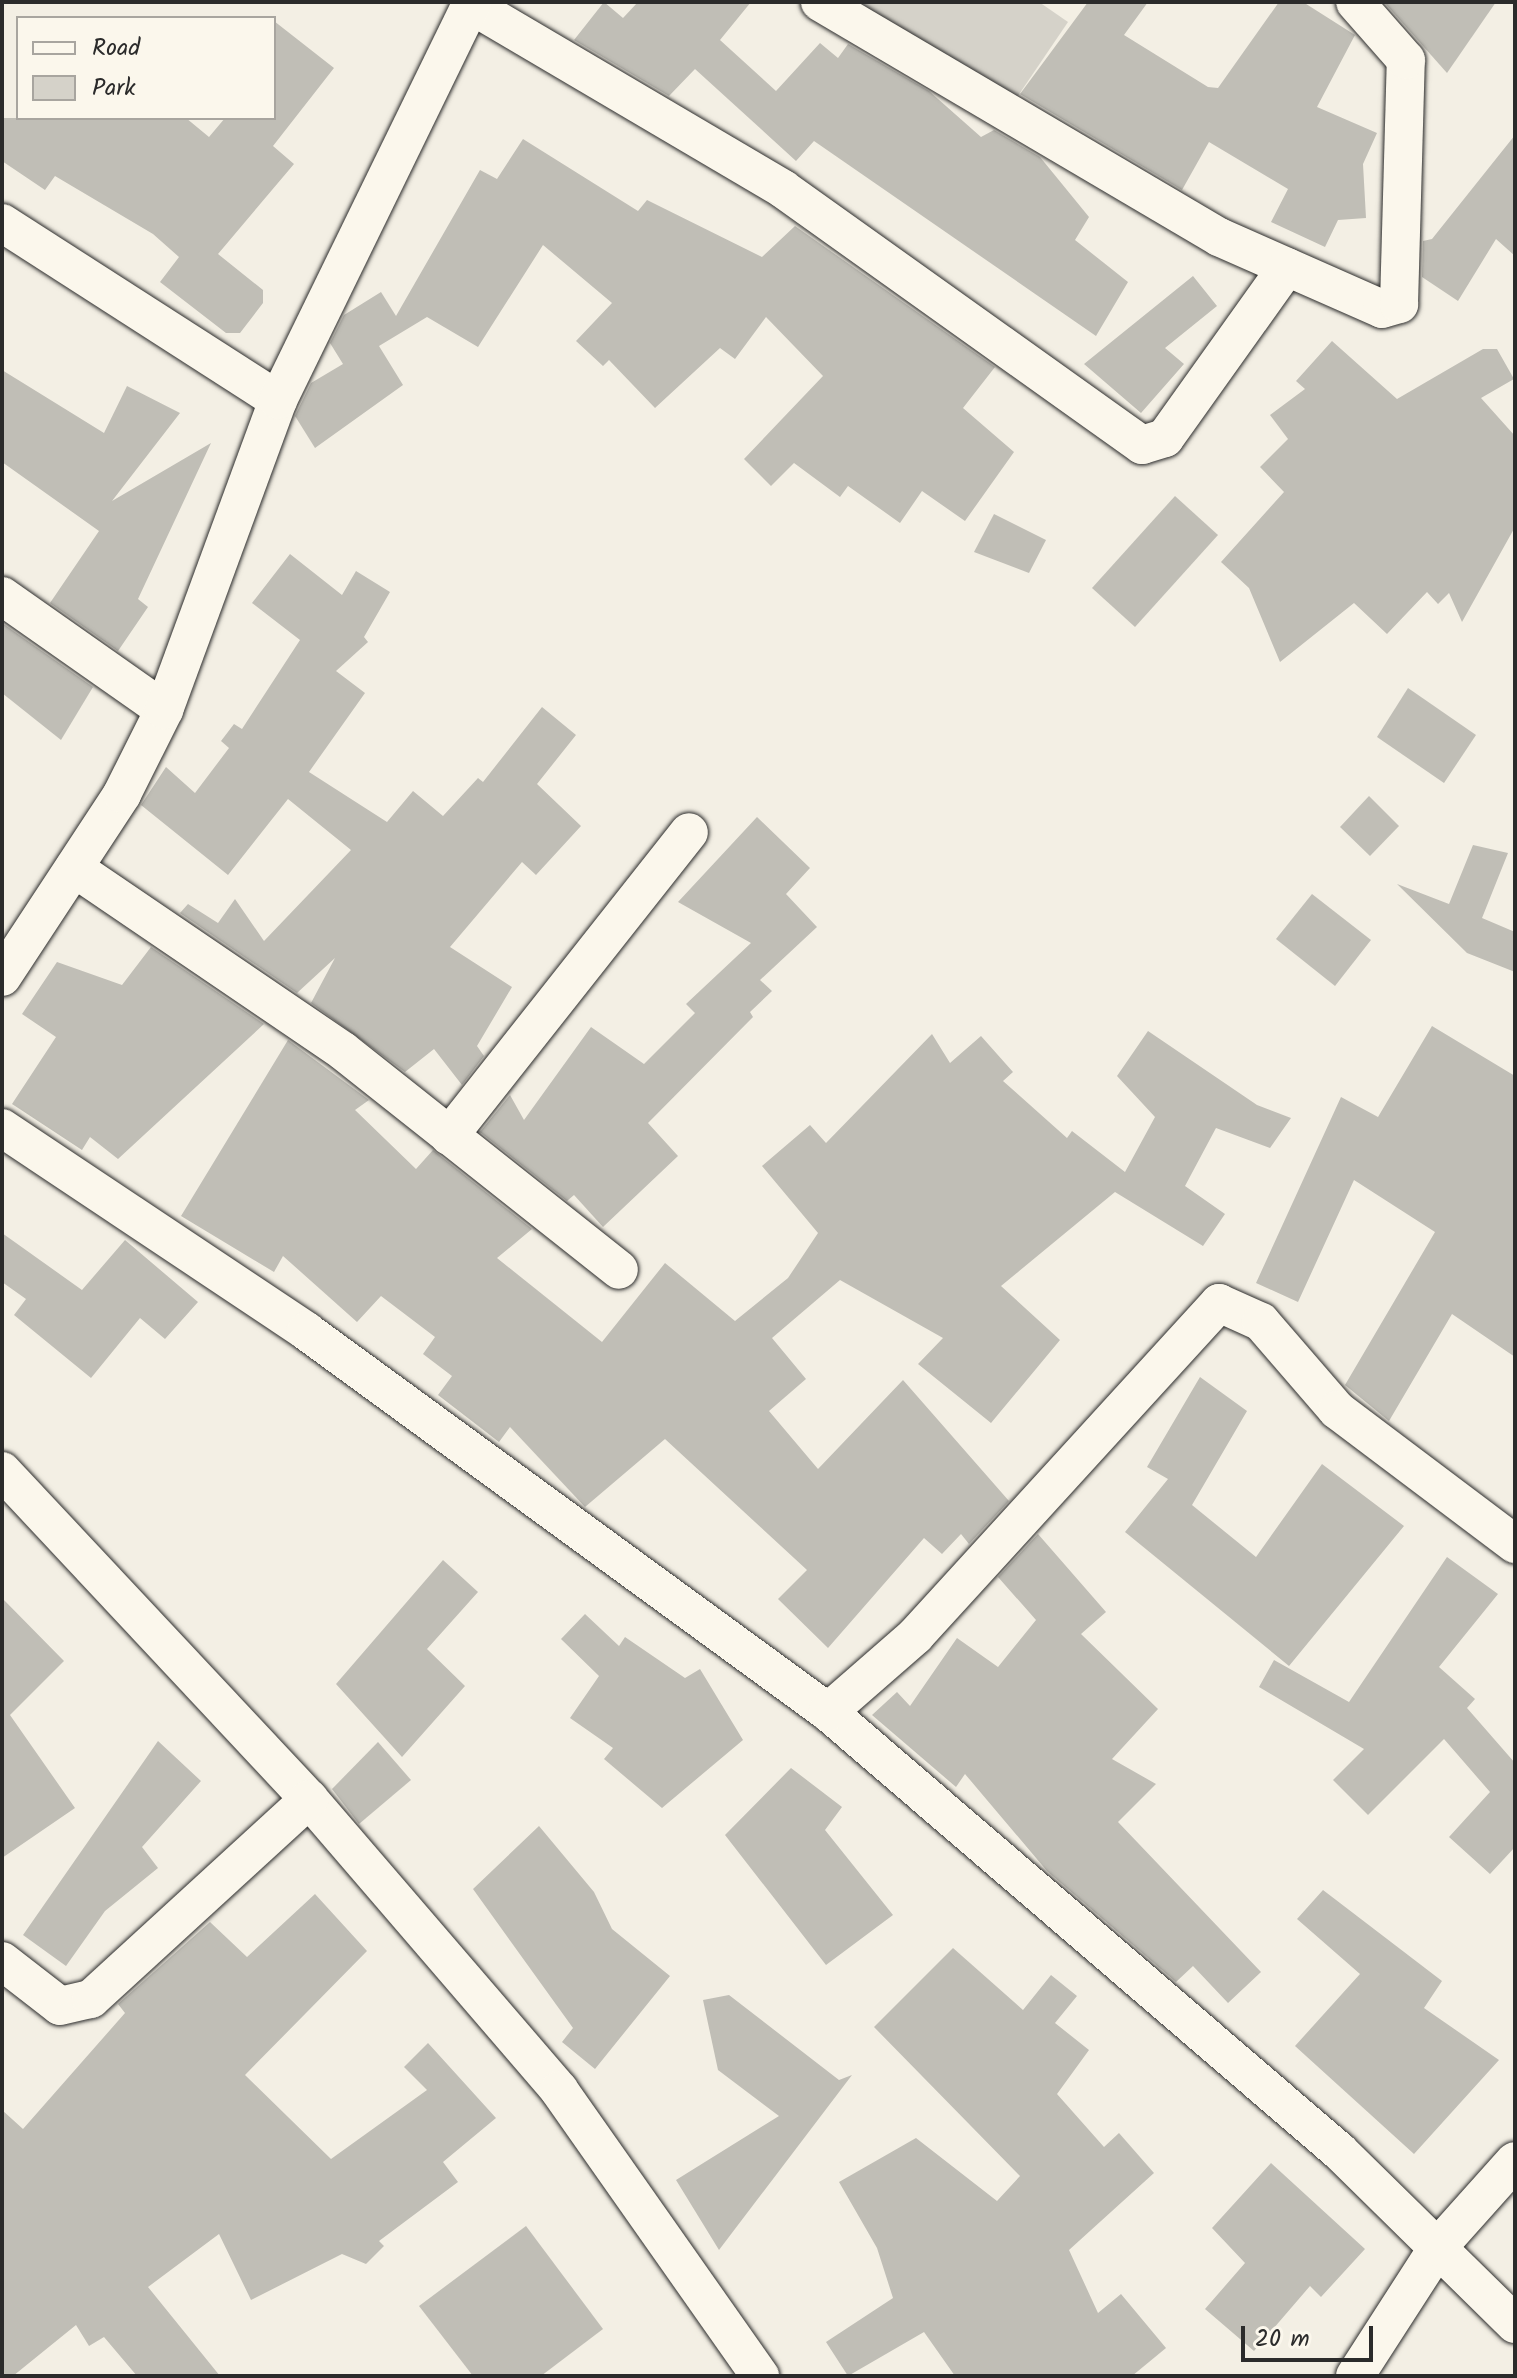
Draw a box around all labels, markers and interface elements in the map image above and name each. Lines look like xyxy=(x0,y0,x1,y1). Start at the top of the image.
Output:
legend xyxy=(16,16,276,120)
text: Road xyxy=(92,29,140,68)
text: Park xyxy=(92,69,136,108)
scale bar xyxy=(1245,2310,1377,2360)
text: 20 m xyxy=(1255,2320,1310,2359)

